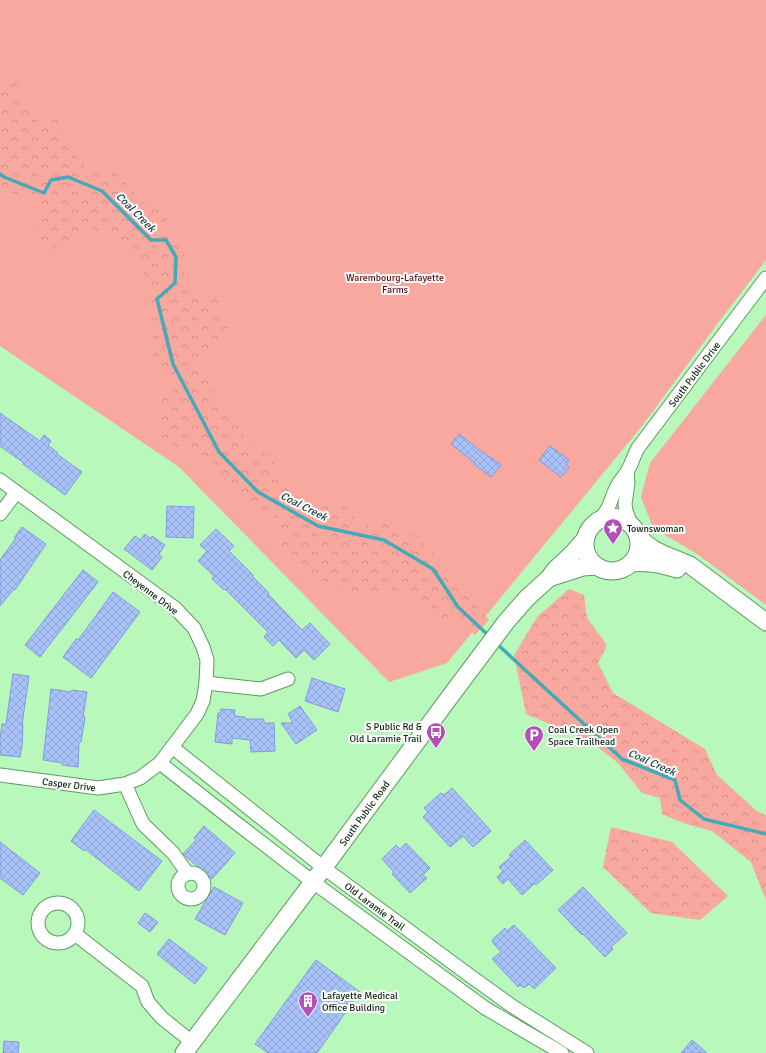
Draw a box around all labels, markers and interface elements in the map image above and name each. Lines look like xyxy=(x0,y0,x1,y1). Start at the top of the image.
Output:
water label: Coal Creek xyxy=(113,190,159,236)
park label: Warembourg-Lafayette Farms xyxy=(346,272,444,296)
street label: South Public Drive xyxy=(666,340,723,410)
water label: Coal Creek xyxy=(278,489,331,524)
place icon: Townswoman xyxy=(602,517,624,545)
place label: Townswoman xyxy=(627,523,684,535)
street label: Cheyenne Drive xyxy=(120,568,181,618)
place label: S Public Rd & Old Laramie Trail xyxy=(350,721,423,745)
bus stop icon: S Public Rd & Old Laramie Trail xyxy=(425,721,447,749)
parking icon: Coal Creek Open Space Trailhead xyxy=(523,724,545,752)
place label: Coal Creek Open Space Trailhead xyxy=(548,724,618,748)
water label: Coal Creek xyxy=(626,746,679,779)
street label: Casper Drive xyxy=(41,776,96,794)
street label: South Public Road xyxy=(337,779,392,848)
street label: Old Laramie Trail xyxy=(342,880,407,933)
building icon: Lafayette Medical Office Building xyxy=(297,990,319,1018)
place label: Lafayette Medical Office Building xyxy=(322,990,398,1014)

